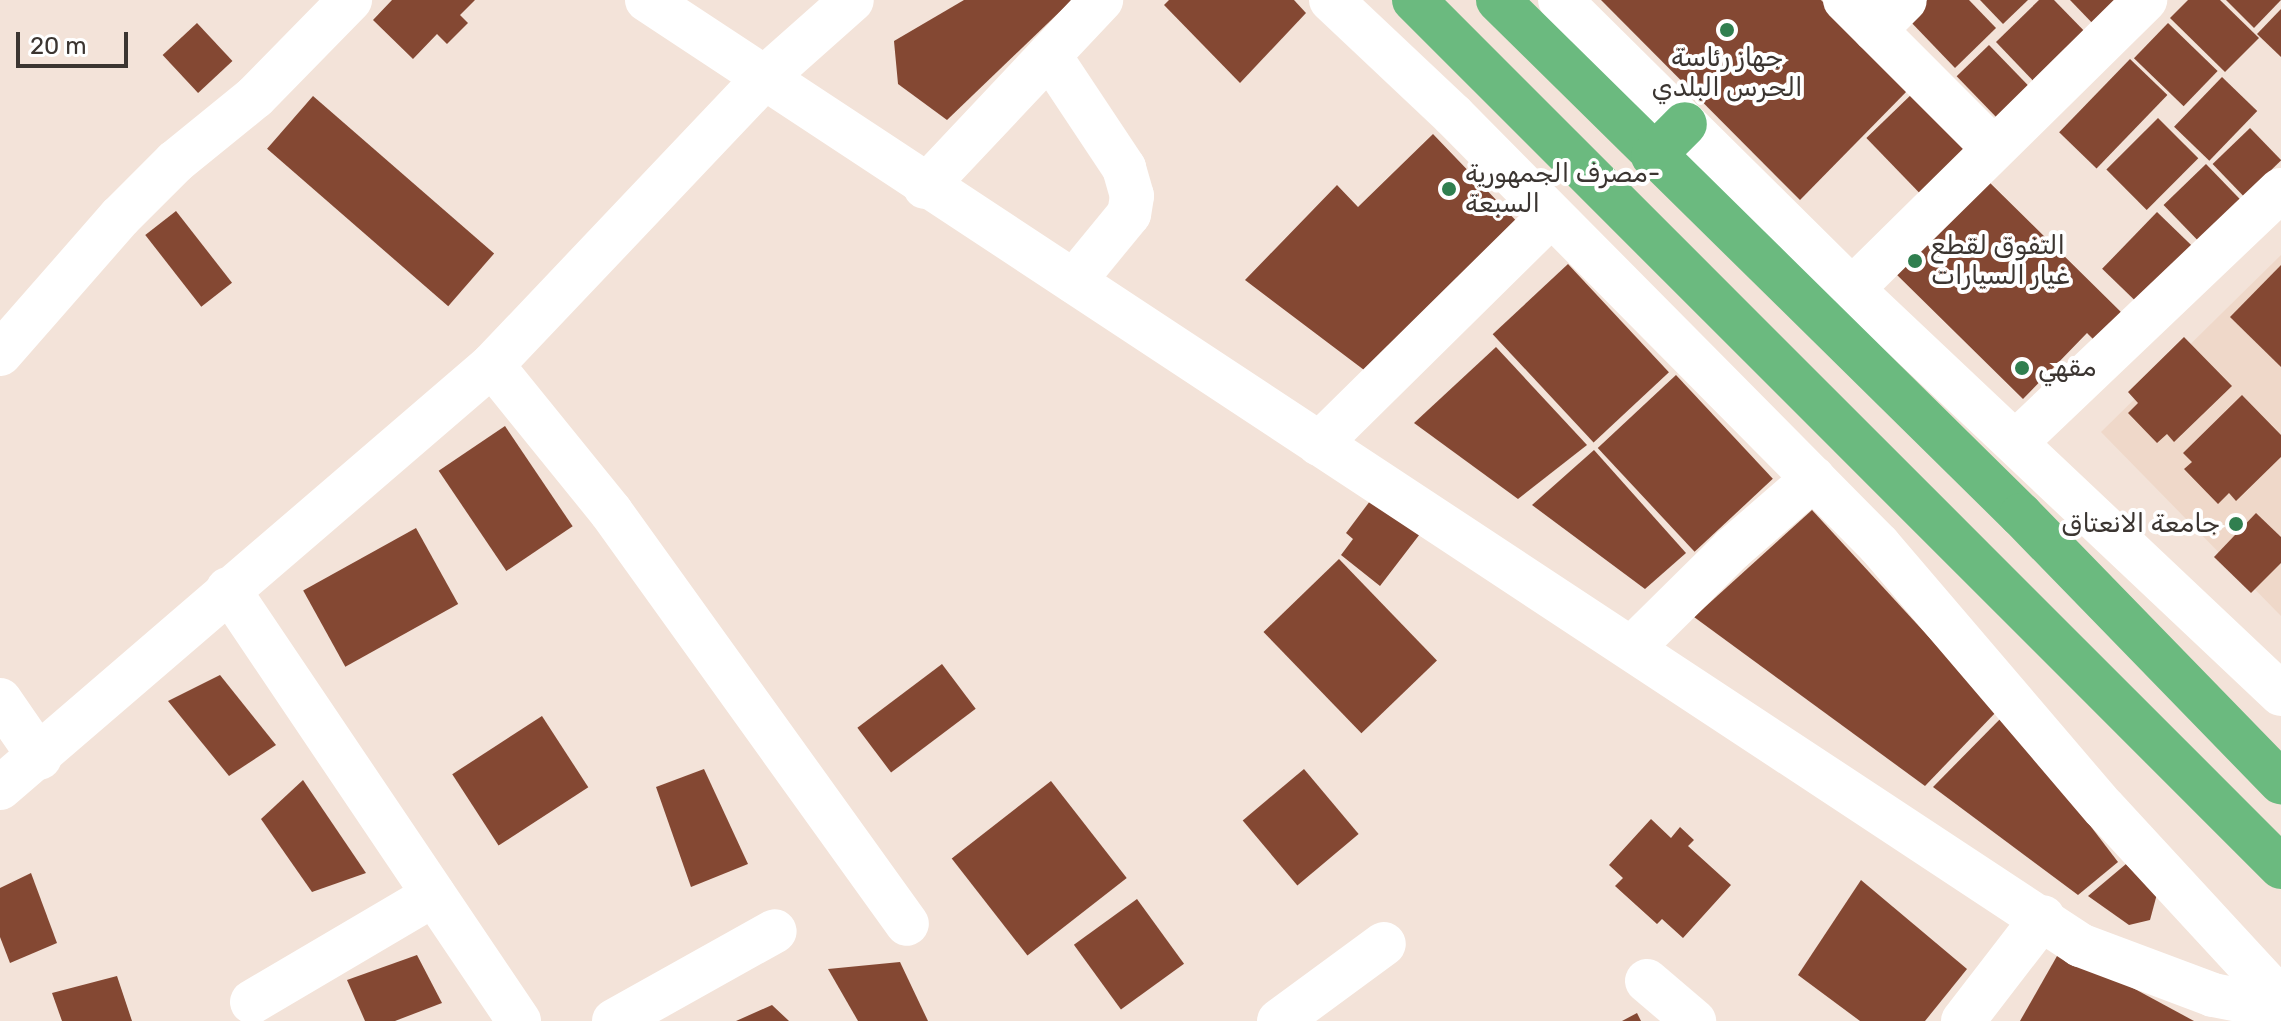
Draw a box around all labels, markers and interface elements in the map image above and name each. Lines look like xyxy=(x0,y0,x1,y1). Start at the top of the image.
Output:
scale bar xyxy=(20,16,132,66)
marker: جهاز رئاسة الحرس البلدي xyxy=(1718,21,1736,39)
text: 20 m xyxy=(30,32,87,60)
place label: جهاز رئاسة الحرس البلدي xyxy=(1651,42,1803,104)
place label: مصرف الجمهورية- السبعة xyxy=(1465,158,1660,220)
marker: مصرف الجمهورية- السبعة xyxy=(1440,180,1458,198)
place label: التفوق لقطع غيار السيارات xyxy=(1931,230,2070,292)
marker: التفوق لقطع غيار السيارات xyxy=(1906,252,1924,270)
place label: مقهي xyxy=(2038,352,2096,384)
marker: مقهي xyxy=(2013,359,2031,377)
place label: جامعة الانعتاق xyxy=(2061,508,2220,540)
marker: جامعة الانعتاق xyxy=(2227,515,2245,533)

